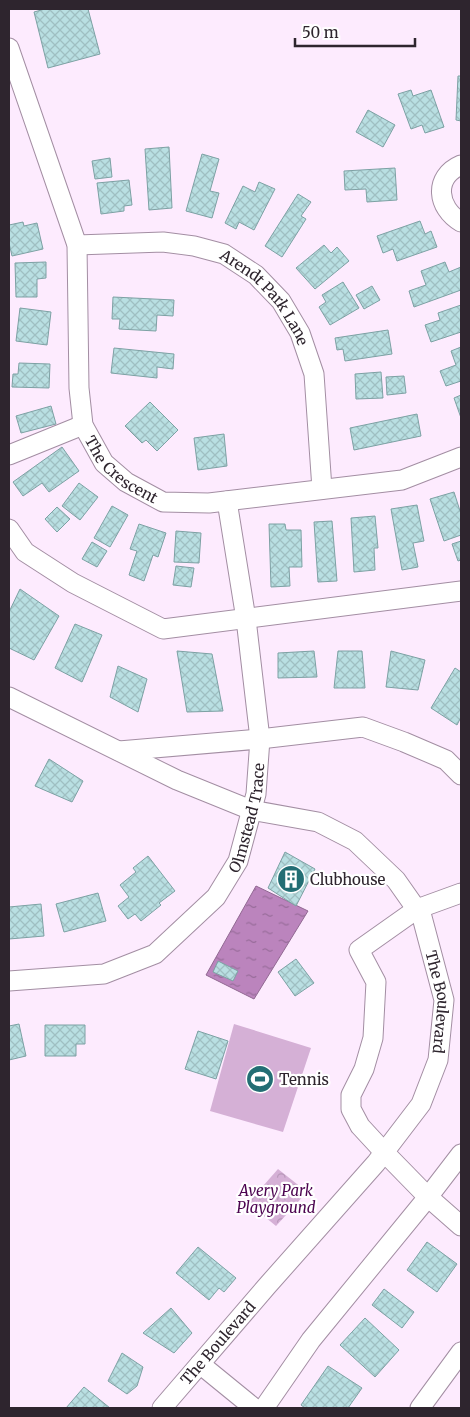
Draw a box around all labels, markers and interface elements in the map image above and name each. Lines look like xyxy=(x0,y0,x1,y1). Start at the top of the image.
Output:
scale bar xyxy=(295,15,415,47)
text: 50 m xyxy=(302,23,339,42)
street label: Arendt Park Lane xyxy=(216,244,313,348)
street label: The Crescent xyxy=(81,432,161,507)
street label: Olmstead Trace xyxy=(224,762,268,876)
building icon: Clubhouse xyxy=(276,864,306,894)
place label: Clubhouse xyxy=(310,870,386,889)
street label: The Boulevard xyxy=(422,948,453,1054)
sports icon: Tennis xyxy=(245,1064,275,1094)
place label: Tennis xyxy=(279,1070,329,1089)
park label: Avery Park Playground xyxy=(237,1181,316,1217)
street label: The Boulevard xyxy=(176,1297,260,1389)

